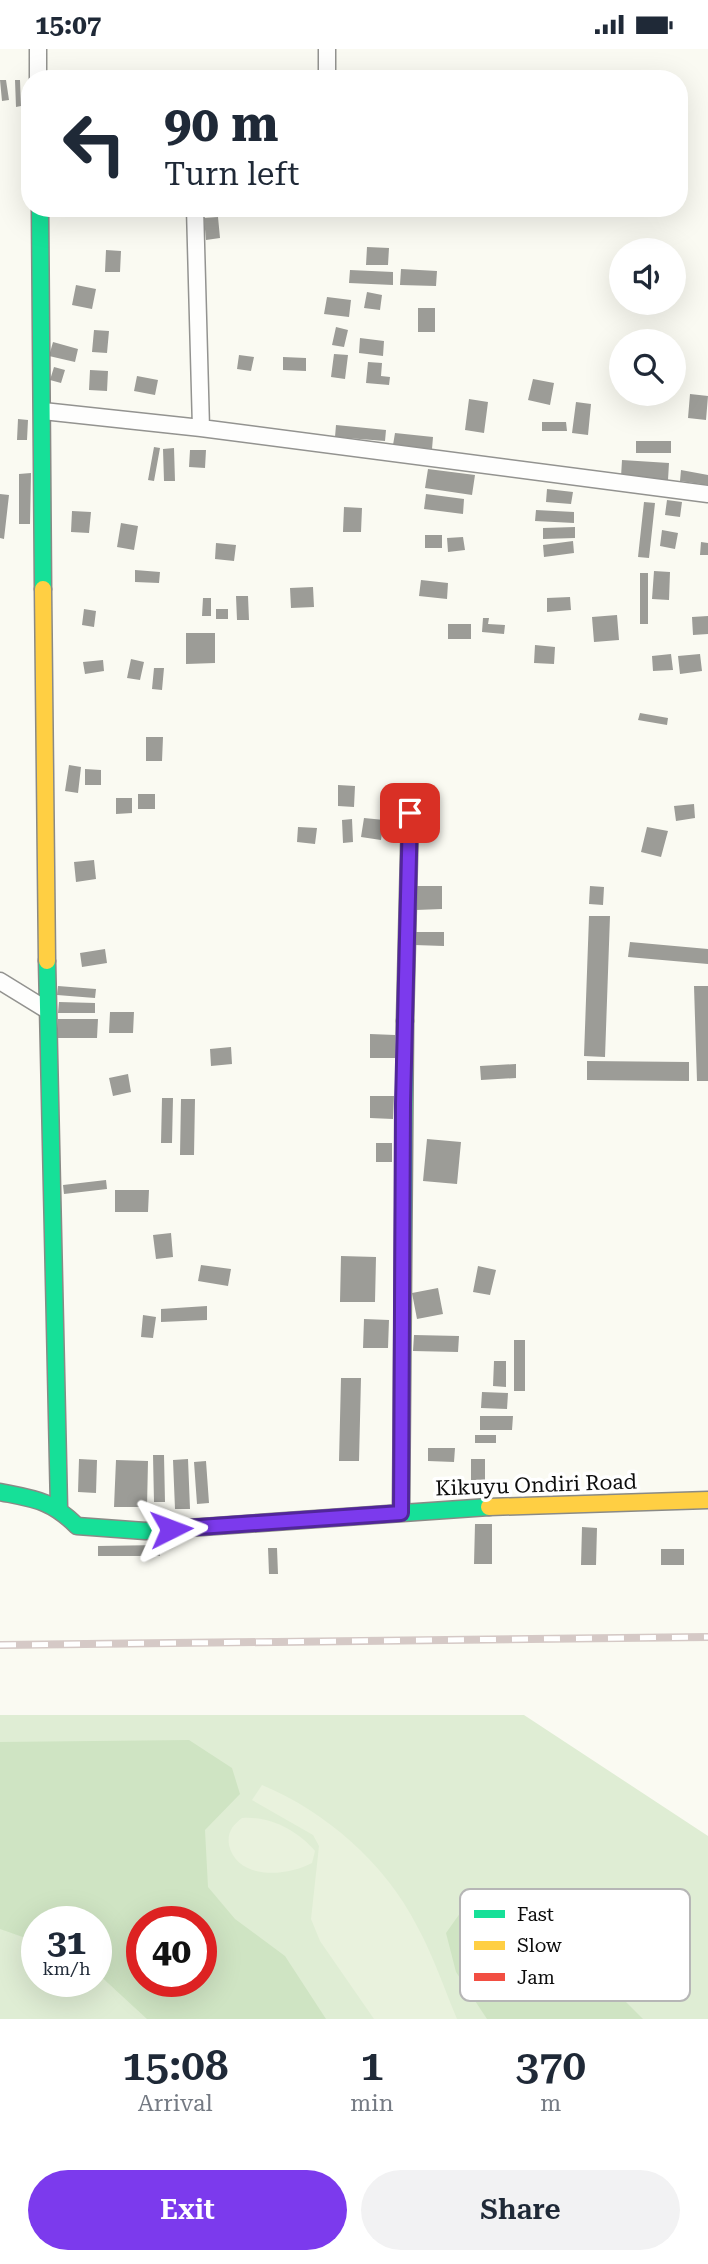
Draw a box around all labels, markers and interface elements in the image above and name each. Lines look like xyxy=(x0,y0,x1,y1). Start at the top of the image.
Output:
text: 15:07 xyxy=(35,10,101,40)
text: 90 m xyxy=(164,96,279,153)
icon: left xyxy=(49,98,140,189)
text: Turn left xyxy=(164,155,299,193)
map controls xyxy=(609,238,686,406)
button: sound xyxy=(609,238,686,315)
button: search xyxy=(609,329,686,406)
pin xyxy=(380,783,440,843)
icon: arrive xyxy=(391,794,429,832)
street label: Kikuyu Ondiri Road xyxy=(435,1469,638,1501)
position arrow xyxy=(134,1492,208,1566)
legend xyxy=(460,1889,690,2001)
text: Fast xyxy=(517,1903,554,1926)
speed limit sign: 40 xyxy=(126,1906,217,1997)
text: 31 xyxy=(47,1922,86,1963)
text: Slow xyxy=(517,1934,562,1957)
text: km/h xyxy=(42,1958,91,1979)
text: Jam xyxy=(517,1966,555,1989)
text: 15:08 xyxy=(122,2041,228,2090)
text: 1 xyxy=(360,2041,384,2090)
text: 370 xyxy=(515,2041,586,2090)
text: Arrival xyxy=(138,2090,213,2117)
text: min xyxy=(350,2090,394,2117)
text: m xyxy=(540,2090,561,2117)
button: Exit xyxy=(28,2170,347,2250)
button: Share xyxy=(361,2170,680,2250)

